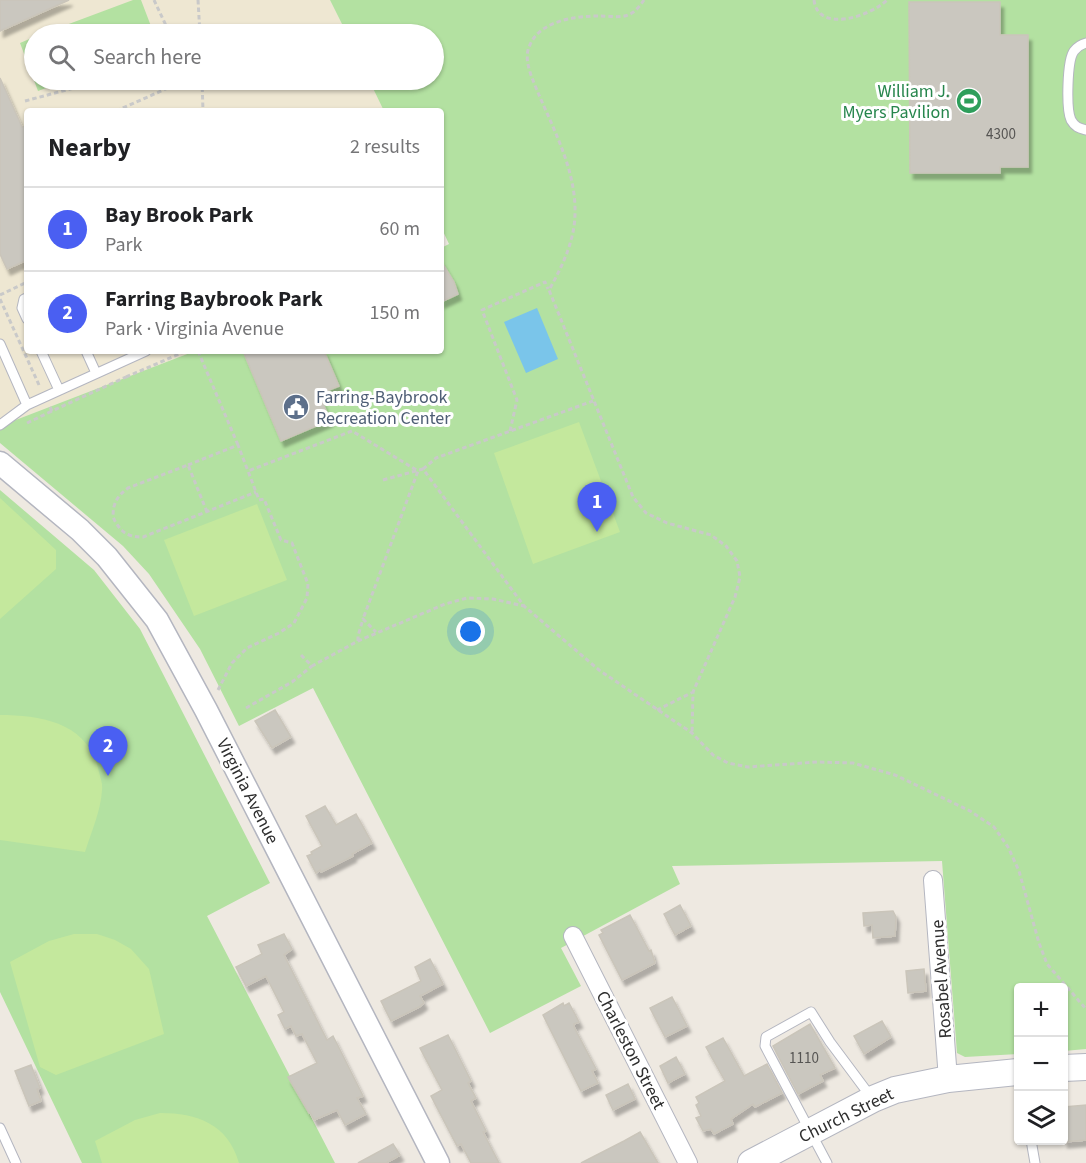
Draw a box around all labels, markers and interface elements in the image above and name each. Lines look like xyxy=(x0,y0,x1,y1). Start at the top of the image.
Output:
search box xyxy=(24,24,444,90)
icon: search xyxy=(45,41,78,74)
text: Search here xyxy=(93,41,201,73)
place label: William J. Myers Pavilion xyxy=(842,79,950,125)
sports icon: William J. Myers Pavilion xyxy=(954,86,984,116)
house number: 4300 xyxy=(986,124,1016,145)
text: Nearby xyxy=(48,129,131,166)
text: 2 results xyxy=(350,133,420,161)
text: Bay Brook Park xyxy=(105,199,253,231)
text: 1 xyxy=(62,215,73,243)
text: 60 m xyxy=(380,215,420,243)
text: Park xyxy=(105,231,142,259)
text: Farring Baybrook Park xyxy=(105,283,323,315)
text: 2 xyxy=(62,299,73,327)
text: 150 m xyxy=(370,299,420,327)
text: Park · Virginia Avenue xyxy=(105,315,284,343)
place label: Farring-Baybrook Recreation Center xyxy=(316,385,451,431)
public building icon: Farring-Baybrook Recreation Center xyxy=(281,392,311,422)
pin: 1 xyxy=(578,482,616,532)
your location xyxy=(456,617,485,646)
pin: 2 xyxy=(88,726,128,776)
street label: Virginia Avenue xyxy=(210,734,285,849)
street label: Rosabel Avenue xyxy=(925,919,958,1039)
map controls xyxy=(1014,983,1068,1145)
button: + xyxy=(1014,983,1068,1037)
street label: Charleston Street xyxy=(590,987,671,1114)
button: − xyxy=(1014,1037,1068,1091)
house number: 1110 xyxy=(789,1048,819,1069)
street label: Church Street xyxy=(795,1082,898,1149)
button: layers xyxy=(1014,1091,1068,1145)

